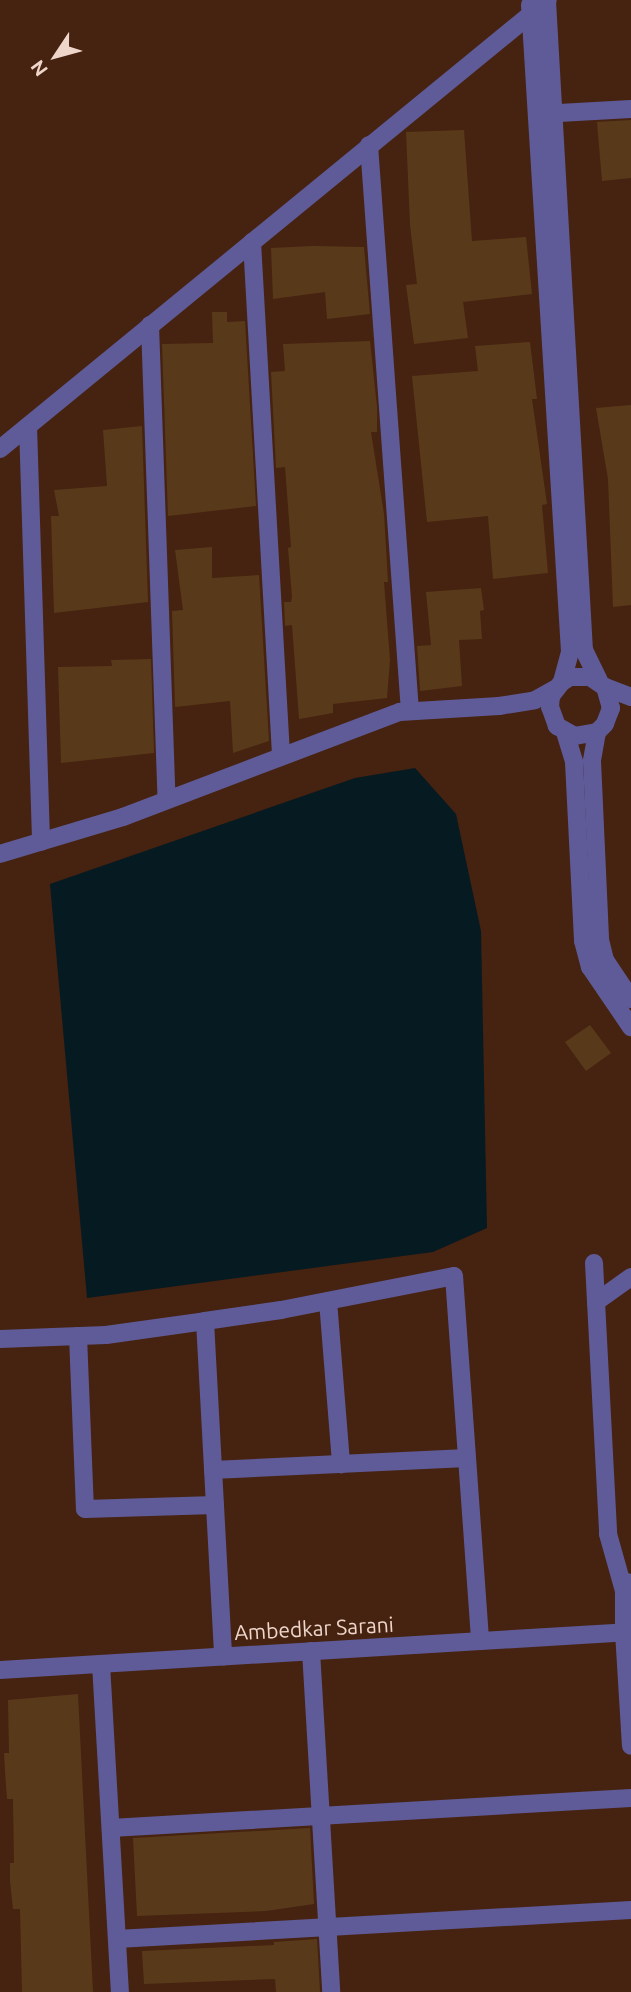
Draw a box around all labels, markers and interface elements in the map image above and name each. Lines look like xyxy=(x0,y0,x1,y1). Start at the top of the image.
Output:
north arrow xyxy=(21,21,91,91)
text: N xyxy=(26,56,52,81)
street label: Ambedkar Sarani xyxy=(234,1611,394,1645)

